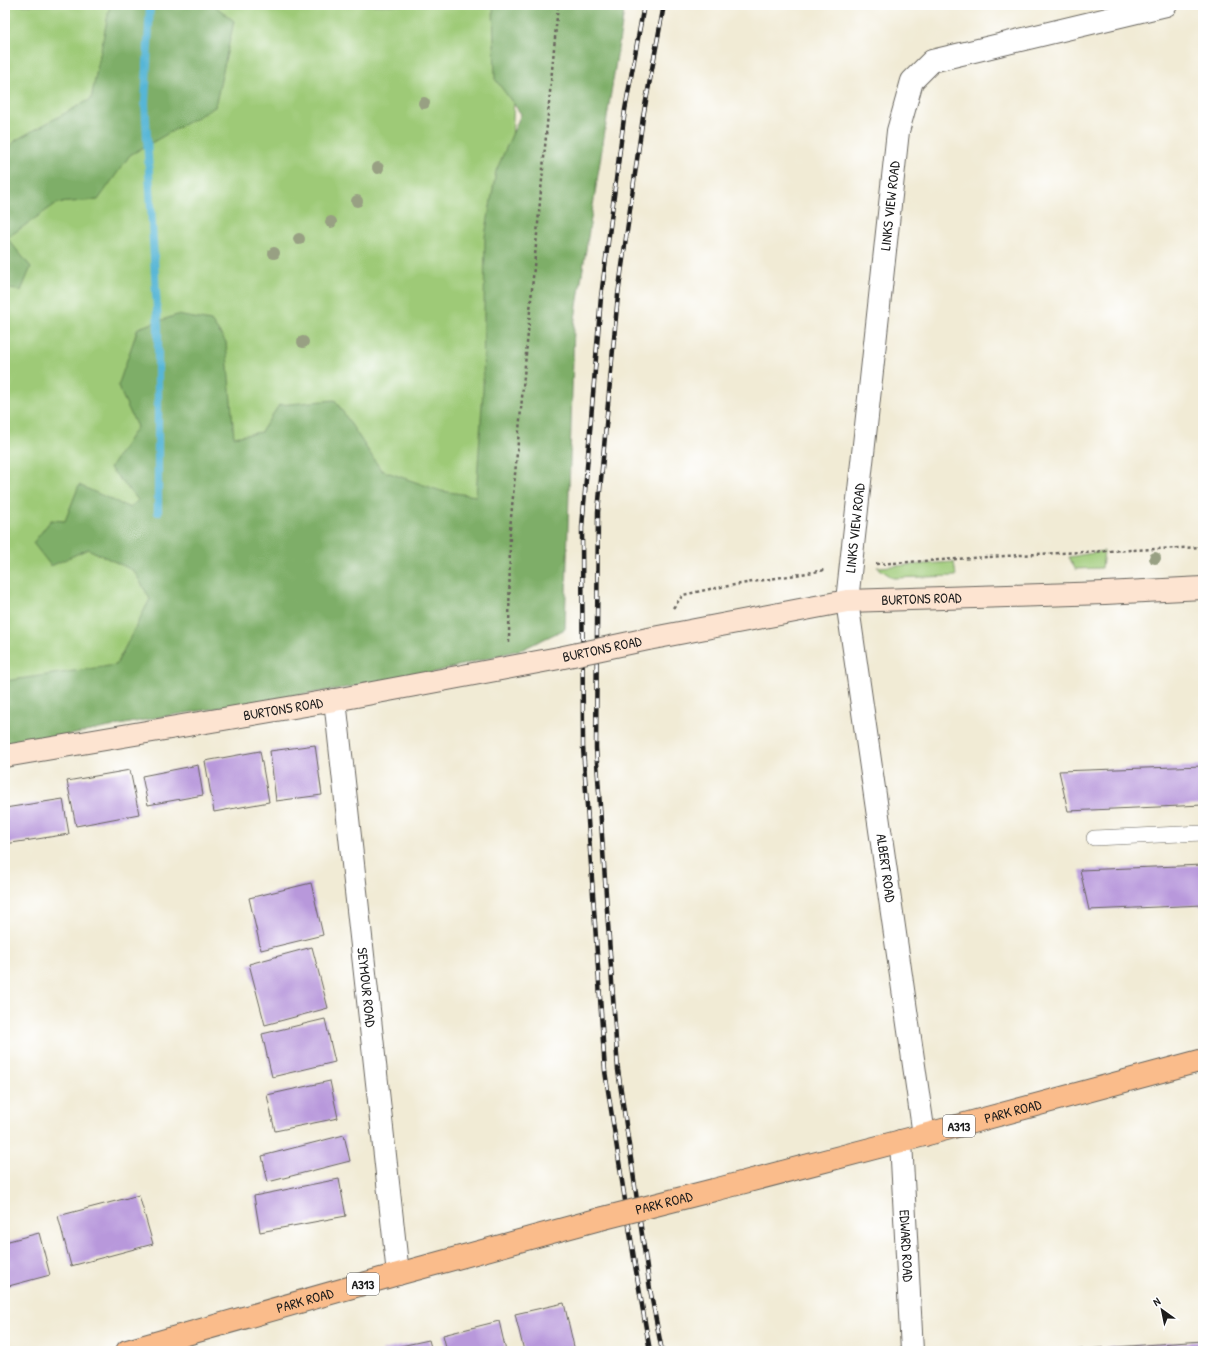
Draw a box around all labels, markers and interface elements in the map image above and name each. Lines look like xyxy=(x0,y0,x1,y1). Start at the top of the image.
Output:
street label: LINKS VIEW ROAD xyxy=(875,160,904,251)
street label: LINKS VIEW ROAD xyxy=(840,482,869,574)
street label: BURTONS ROAD xyxy=(881,587,962,609)
street label: BURTONS ROAD xyxy=(561,631,644,666)
street label: BURTONS ROAD xyxy=(242,692,324,724)
street label: ALBERT ROAD xyxy=(872,832,901,904)
street label: SEYMOUR ROAD xyxy=(353,946,381,1028)
street label: PARK ROAD xyxy=(982,1094,1044,1127)
road number: A313 xyxy=(943,1115,975,1137)
street label: PARK ROAD xyxy=(633,1186,695,1219)
street label: EDWARD ROAD xyxy=(896,1209,918,1283)
road number: A313 xyxy=(347,1273,379,1295)
street label: PARK ROAD xyxy=(274,1283,336,1317)
north arrow xyxy=(1142,1290,1182,1330)
text: N xyxy=(1150,1294,1163,1309)

